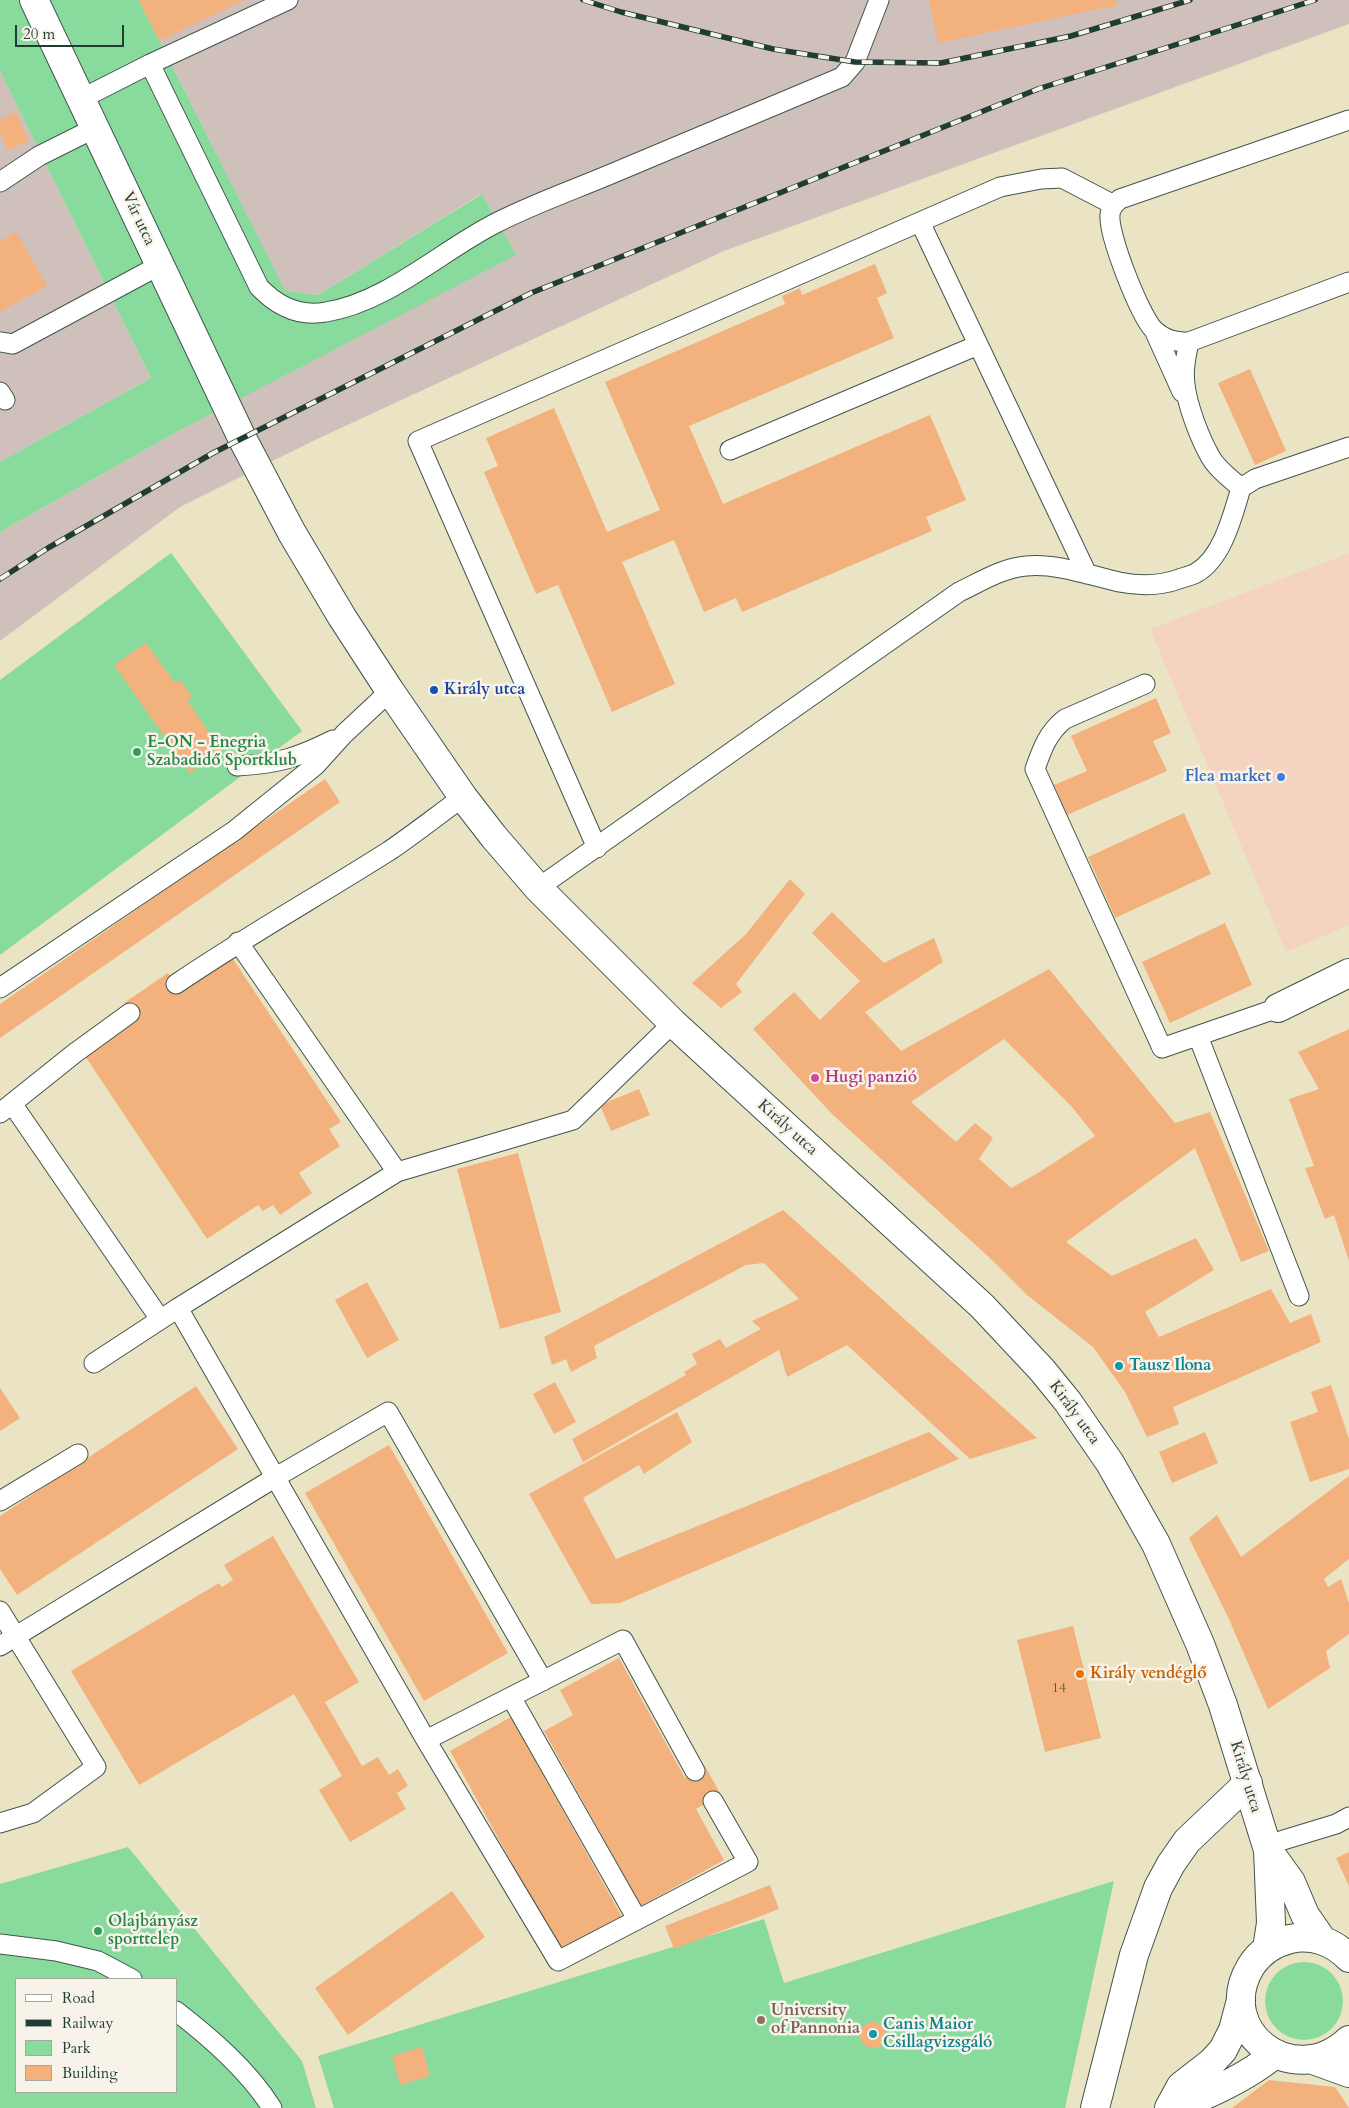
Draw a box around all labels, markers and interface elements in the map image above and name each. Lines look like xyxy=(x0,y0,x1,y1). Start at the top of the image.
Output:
scale bar xyxy=(18,15,126,47)
text: 20 m xyxy=(23,24,55,44)
street label: Vár utca xyxy=(117,189,159,249)
place label: Király utca xyxy=(444,680,525,700)
marker: Király utca xyxy=(428,684,440,696)
place label: E-ON - Enegria Szabadidő Sportklub xyxy=(147,733,297,771)
marker: E-ON - Enegria Szabadidő Sportklub xyxy=(131,746,143,758)
place label: Flea market xyxy=(1185,767,1271,787)
marker: Flea market xyxy=(1275,771,1287,783)
place label: Hugi panzió xyxy=(825,1068,917,1088)
marker: Hugi panzió xyxy=(809,1072,821,1084)
street label: Király utca xyxy=(753,1096,821,1160)
place label: Tausz Ilona xyxy=(1129,1356,1211,1376)
marker: Tausz Ilona xyxy=(1113,1360,1125,1372)
street label: Király utca xyxy=(1044,1377,1104,1449)
place label: Király vendéglő xyxy=(1090,1664,1207,1684)
marker: Király vendéglő xyxy=(1074,1668,1086,1680)
house number: 14 xyxy=(1052,1681,1066,1697)
street label: Király utca xyxy=(1225,1739,1265,1815)
place label: Olajbányász sporttelep xyxy=(108,1912,198,1950)
marker: Olajbányász sporttelep xyxy=(92,1925,104,1937)
legend xyxy=(15,1978,178,2093)
text: Road xyxy=(62,1988,95,2008)
place label: University of Pannonia xyxy=(771,2001,860,2039)
text: Railway xyxy=(62,2013,113,2033)
marker: University of Pannonia xyxy=(755,2014,767,2026)
place label: Canis Maior Csillagvizsgáló xyxy=(883,2015,992,2053)
marker: Canis Maior Csillagvizsgáló xyxy=(867,2028,879,2040)
text: Park xyxy=(62,2038,91,2058)
text: Building xyxy=(62,2063,118,2083)

